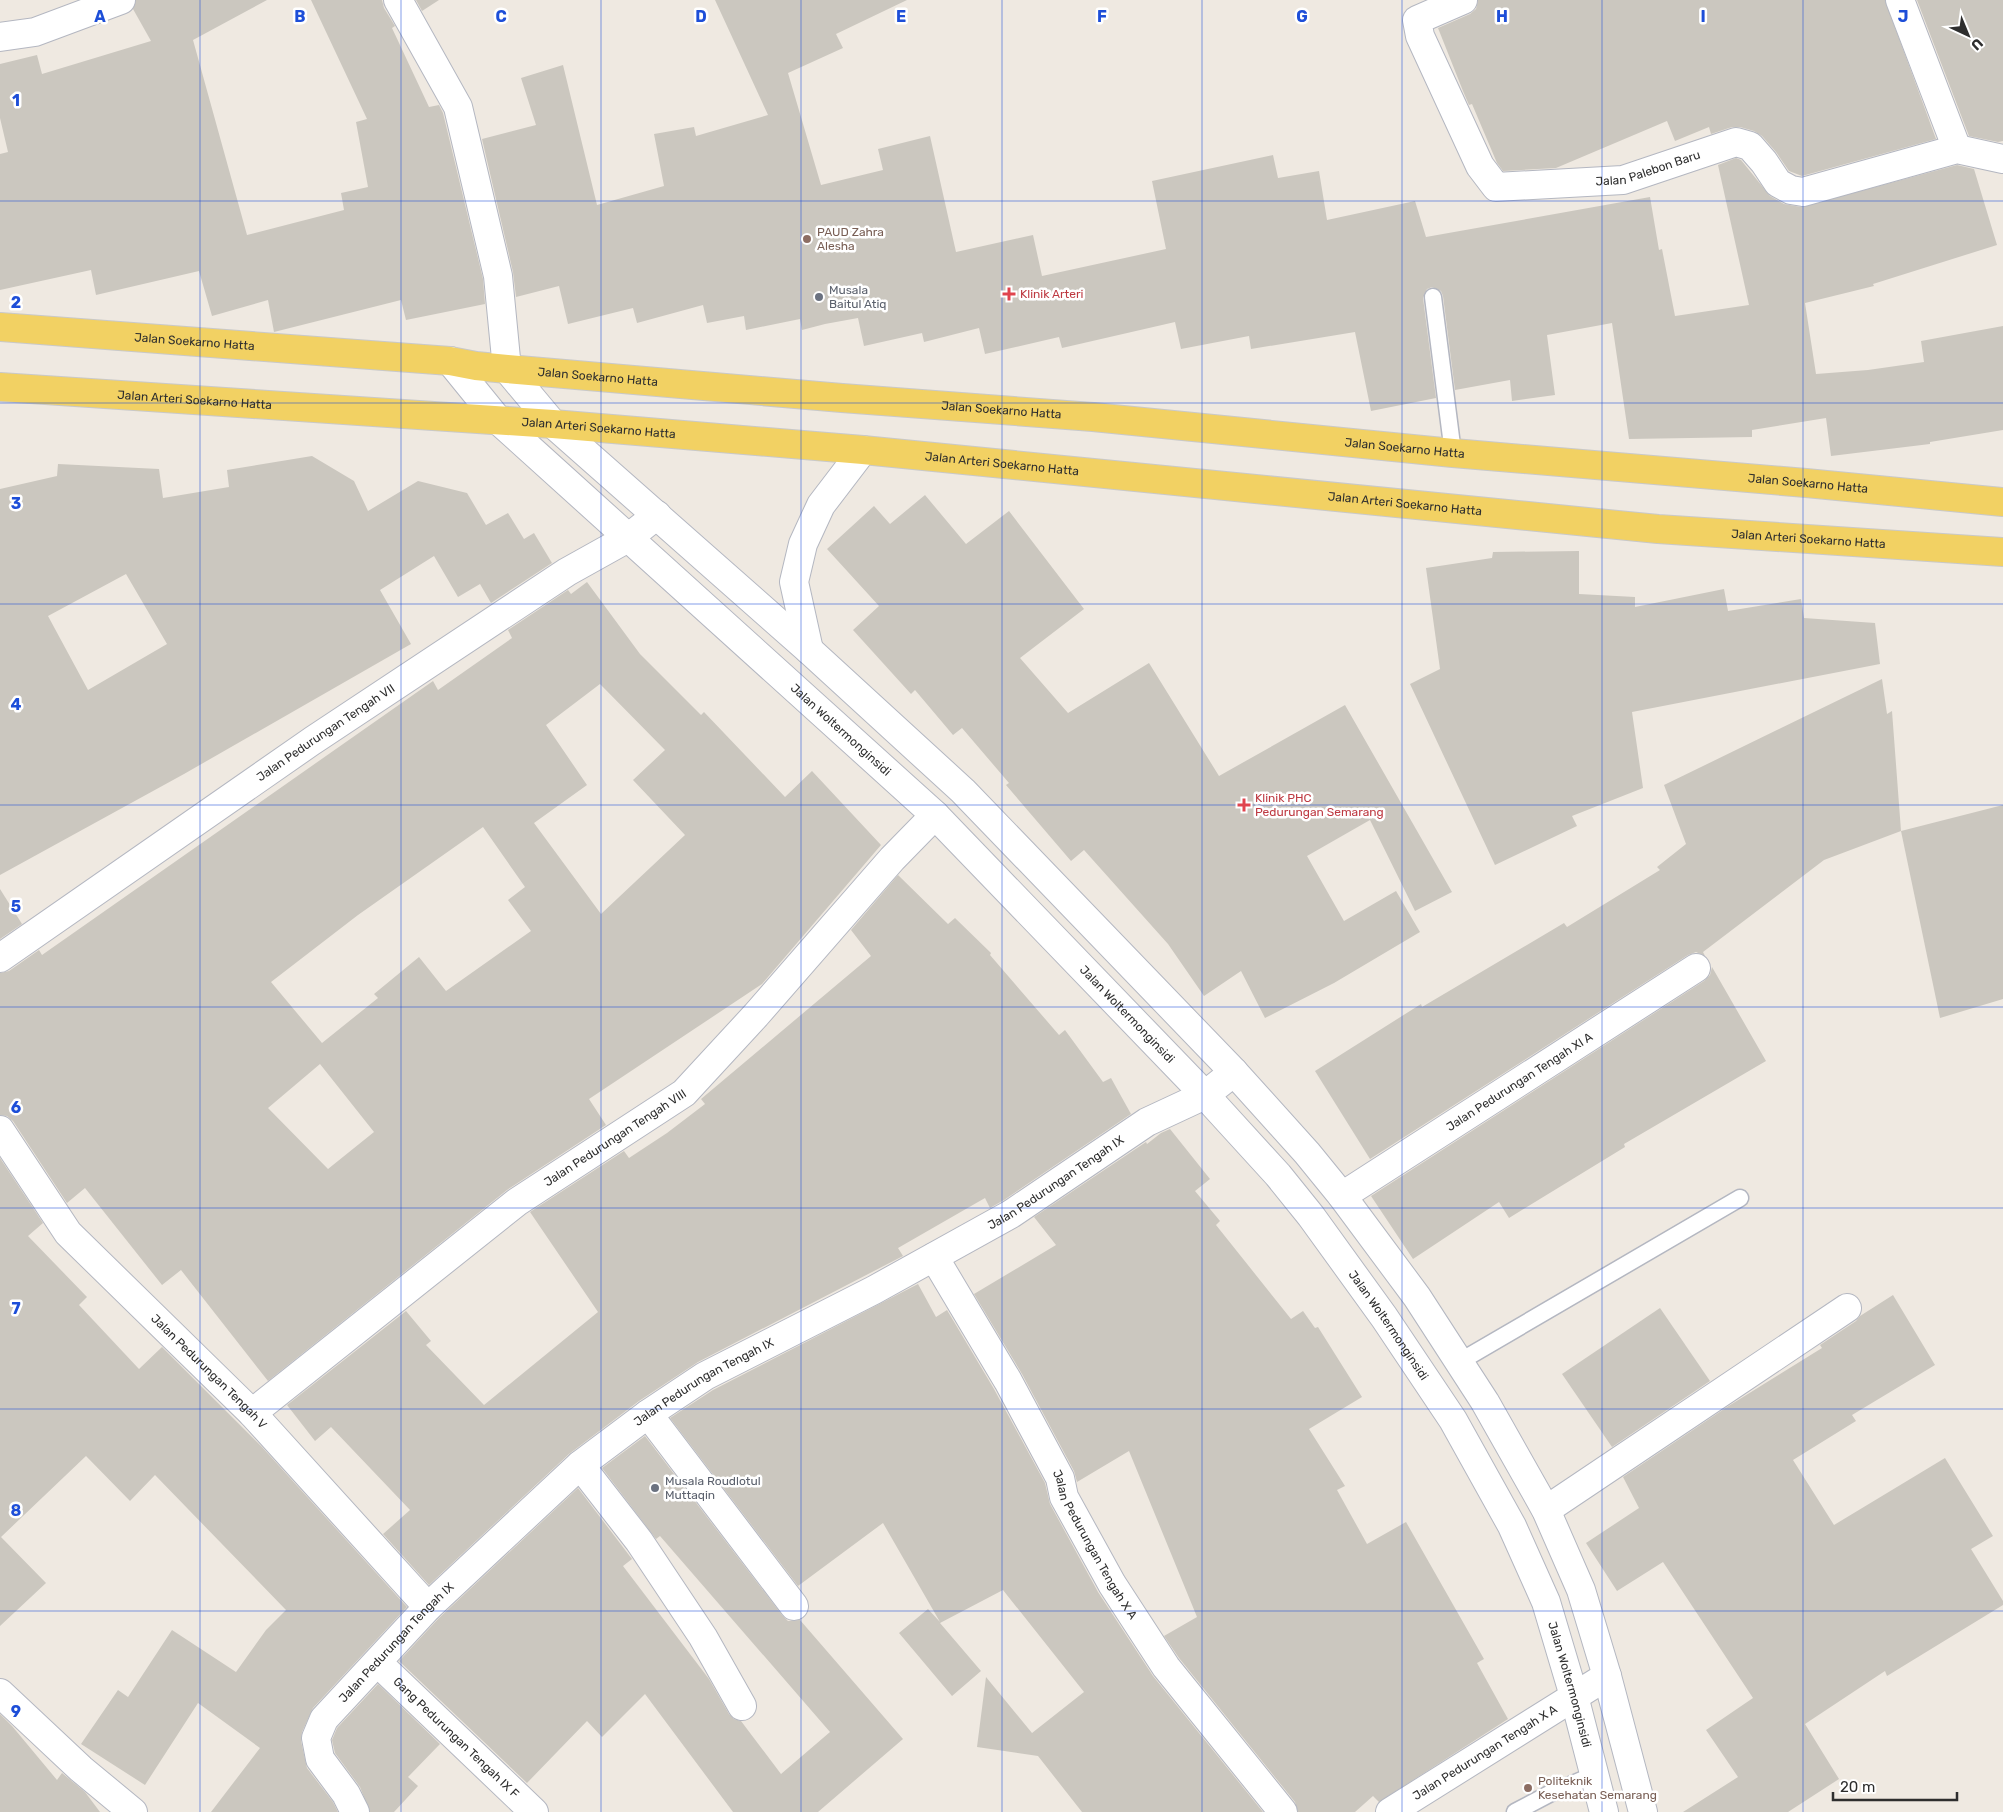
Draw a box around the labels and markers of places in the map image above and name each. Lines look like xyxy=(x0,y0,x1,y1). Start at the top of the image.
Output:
place label: PAUD Zahra Alesha xyxy=(817,225,884,253)
marker: PAUD Zahra Alesha xyxy=(801,233,813,245)
place label: Musala Baitul Atiq xyxy=(829,283,886,311)
marker: Klinik Arteri xyxy=(1002,287,1016,301)
place label: Klinik Arteri xyxy=(1020,287,1083,301)
marker: Musala Baitul Atiq xyxy=(813,291,825,303)
place label: Klinik PHC Pedurungan Semarang xyxy=(1255,791,1384,819)
marker: Klinik PHC Pedurungan Semarang xyxy=(1237,798,1251,812)
place label: Musala Roudlotul Muttaqin xyxy=(665,1474,761,1502)
marker: Musala Roudlotul Muttaqin xyxy=(649,1482,661,1494)
place label: Politeknik Kesehatan Semarang xyxy=(1538,1774,1657,1802)
marker: Politeknik Kesehatan Semarang xyxy=(1522,1782,1534,1794)

